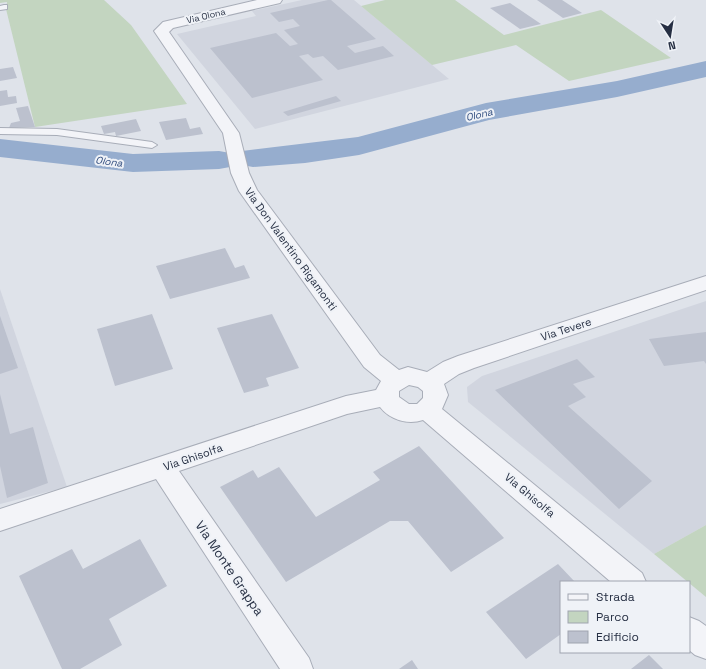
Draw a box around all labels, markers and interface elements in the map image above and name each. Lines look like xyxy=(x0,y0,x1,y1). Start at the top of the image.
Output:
street label: Via Olona xyxy=(185,6,227,26)
north arrow xyxy=(650,16,690,56)
text: N xyxy=(667,38,677,53)
water label: Olona xyxy=(464,105,494,124)
water label: Olona xyxy=(95,153,123,170)
street label: Via Don Valentino Rigamonti xyxy=(242,185,340,313)
street label: Via Tevere xyxy=(539,314,593,344)
street label: Via Ghisolfa xyxy=(162,440,225,474)
street label: Via Ghisolfa xyxy=(502,470,559,521)
street label: Via Monte Grappa xyxy=(192,518,268,619)
legend xyxy=(560,581,690,653)
text: Strada xyxy=(596,589,635,605)
text: Parco xyxy=(596,609,629,625)
text: Edificio xyxy=(596,629,639,645)

